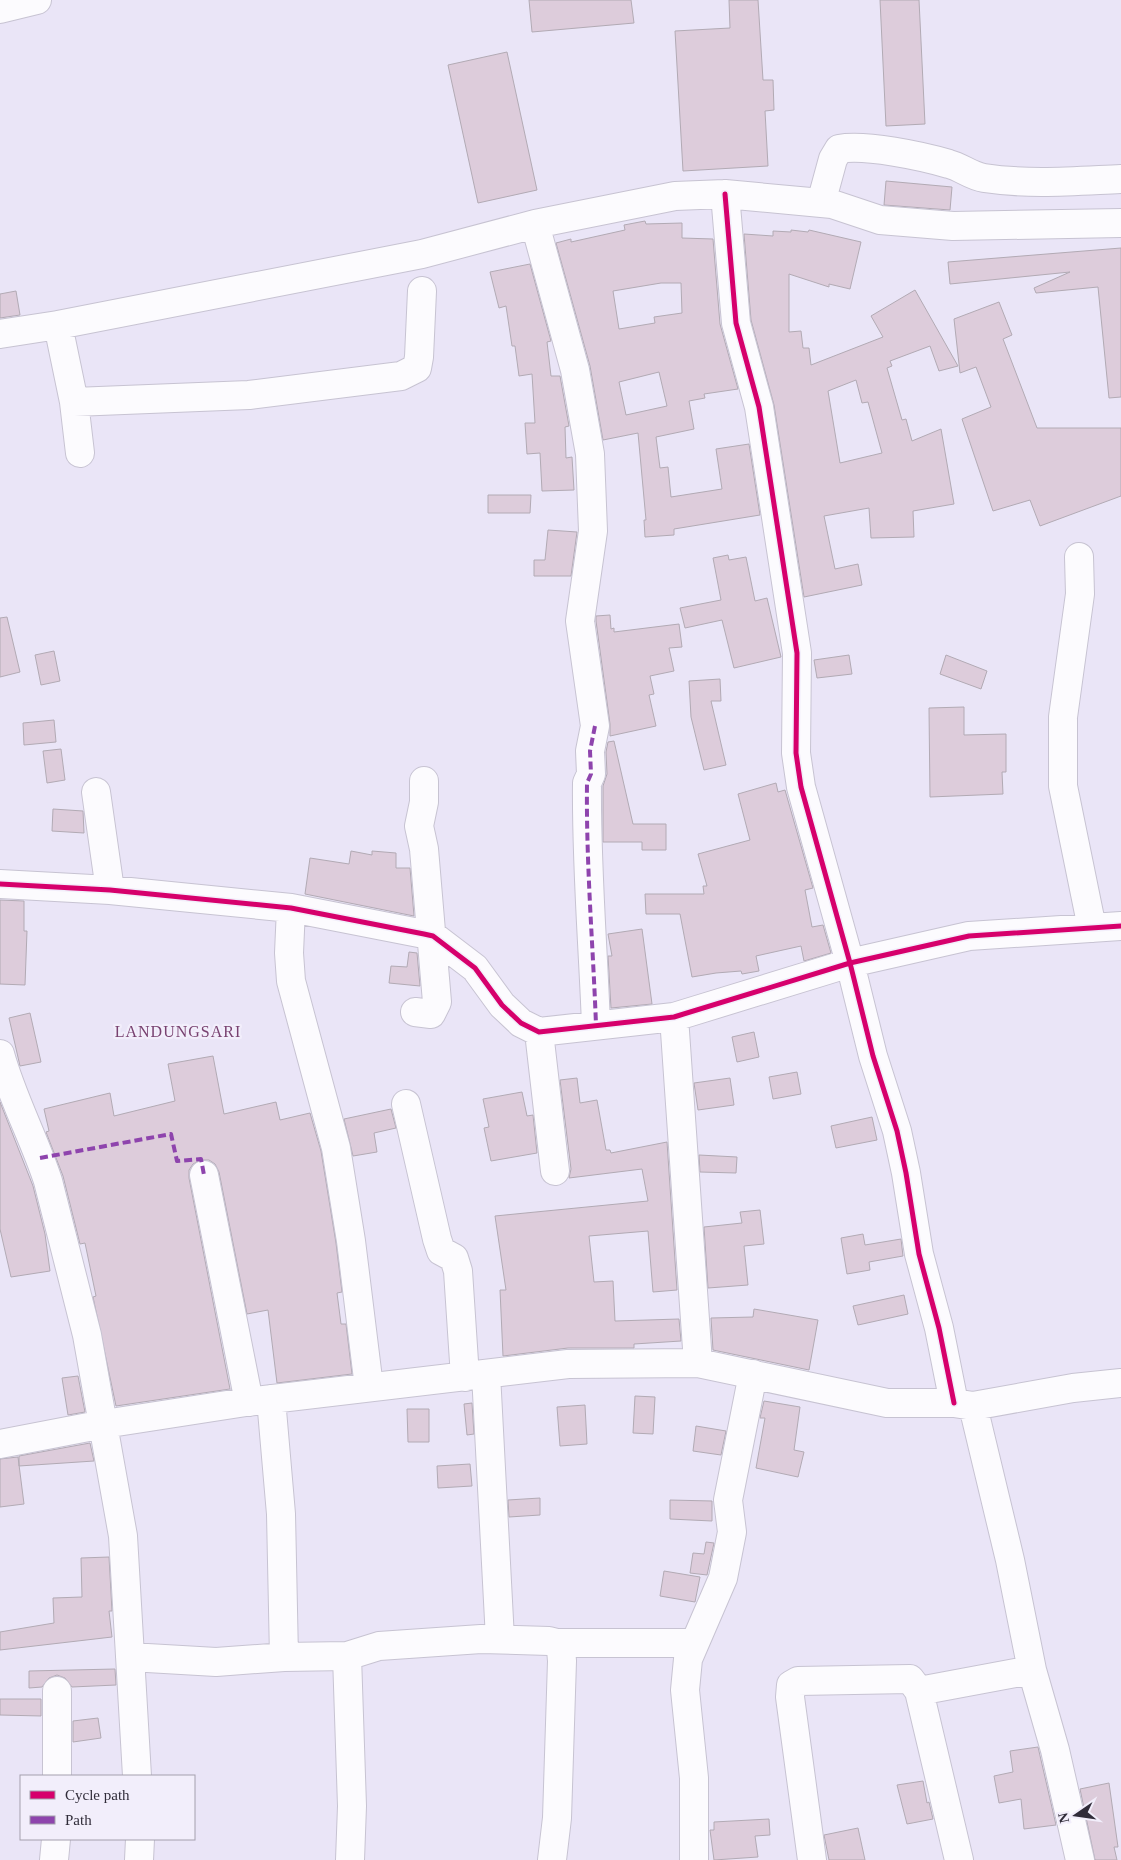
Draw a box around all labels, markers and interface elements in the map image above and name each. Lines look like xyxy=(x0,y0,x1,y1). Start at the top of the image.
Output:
district label: LANDUNGSARI xyxy=(115,1023,241,1040)
legend xyxy=(20,1775,195,1840)
text: Cycle path xyxy=(65,1787,130,1803)
north arrow xyxy=(1051,1790,1101,1840)
text: N xyxy=(1055,1811,1072,1824)
text: Path xyxy=(65,1812,92,1828)

